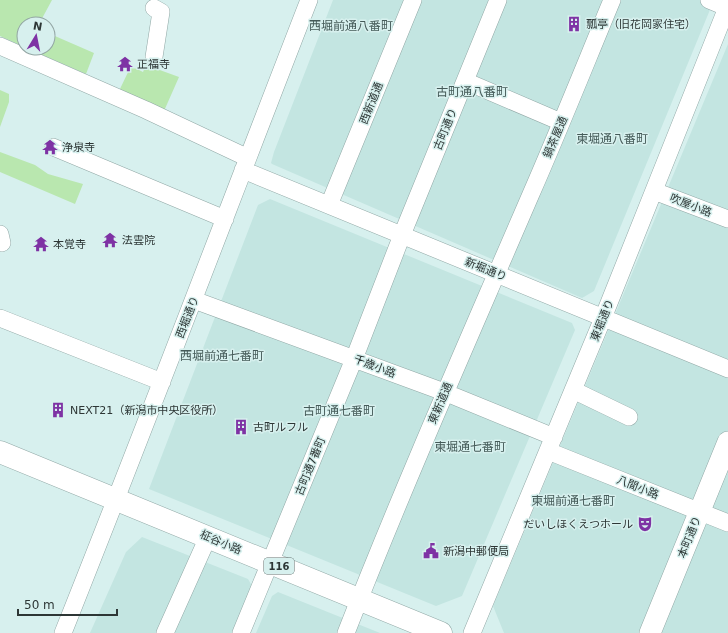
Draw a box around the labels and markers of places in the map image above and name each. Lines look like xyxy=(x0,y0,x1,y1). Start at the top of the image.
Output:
building icon: 瓢亭（旧花岡家住宅） xyxy=(565,15,583,33)
place label: 瓢亭（旧花岡家住宅） xyxy=(586,18,696,31)
temple icon: 正福寺 xyxy=(116,55,134,73)
place label: 正福寺 xyxy=(137,58,170,71)
temple icon: 浄泉寺 xyxy=(41,138,59,156)
place label: 浄泉寺 xyxy=(62,141,95,154)
temple icon: 法雲院 xyxy=(101,231,119,249)
place label: 法雲院 xyxy=(122,234,155,247)
temple icon: 本覚寺 xyxy=(32,235,50,253)
place label: 本覚寺 xyxy=(53,238,86,251)
building icon: NEXT21（新潟市中央区役所） xyxy=(49,401,67,419)
place label: NEXT21（新潟市中央区役所） xyxy=(70,404,223,417)
building icon: 古町ルフル xyxy=(232,418,250,436)
place label: 古町ルフル xyxy=(253,421,308,434)
theatre icon: だいしほくえつホール xyxy=(636,515,654,533)
place label: だいしほくえつホール xyxy=(523,518,633,531)
public building icon: 新潟中郵便局 xyxy=(422,542,440,560)
place label: 新潟中郵便局 xyxy=(443,545,509,558)

